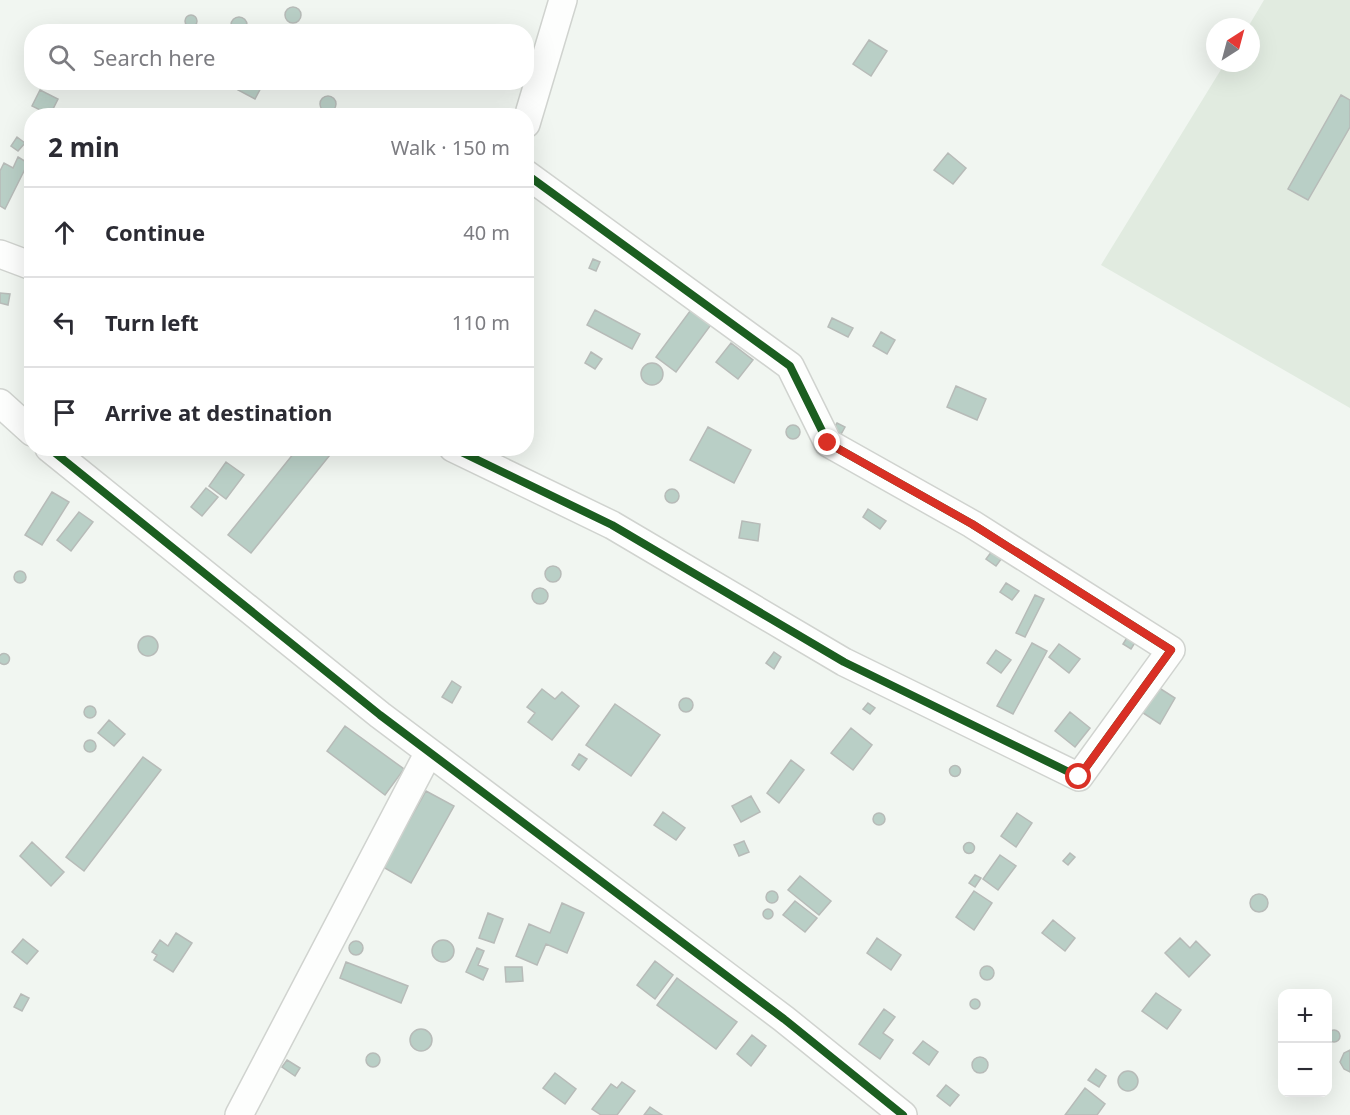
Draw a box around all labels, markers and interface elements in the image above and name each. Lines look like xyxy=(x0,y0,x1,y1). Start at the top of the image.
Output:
north arrow xyxy=(1206,18,1260,72)
search box xyxy=(24,24,534,90)
icon: search xyxy=(45,41,78,74)
text: Search here xyxy=(93,42,215,72)
text: 2 min xyxy=(48,129,120,165)
text: Walk · 150 m xyxy=(391,134,510,161)
icon: ahead xyxy=(48,216,81,249)
text: Continue xyxy=(105,217,205,247)
text: 40 m xyxy=(463,219,510,246)
icon: left xyxy=(48,306,81,339)
text: Turn left xyxy=(105,307,199,337)
text: 110 m xyxy=(452,309,510,336)
icon: arrive xyxy=(48,396,81,429)
text: Arrive at destination xyxy=(105,397,332,427)
route end xyxy=(814,429,840,455)
route start xyxy=(1065,763,1091,789)
map controls xyxy=(1278,989,1332,1097)
button: + xyxy=(1278,989,1332,1043)
button: − xyxy=(1278,1043,1332,1097)

